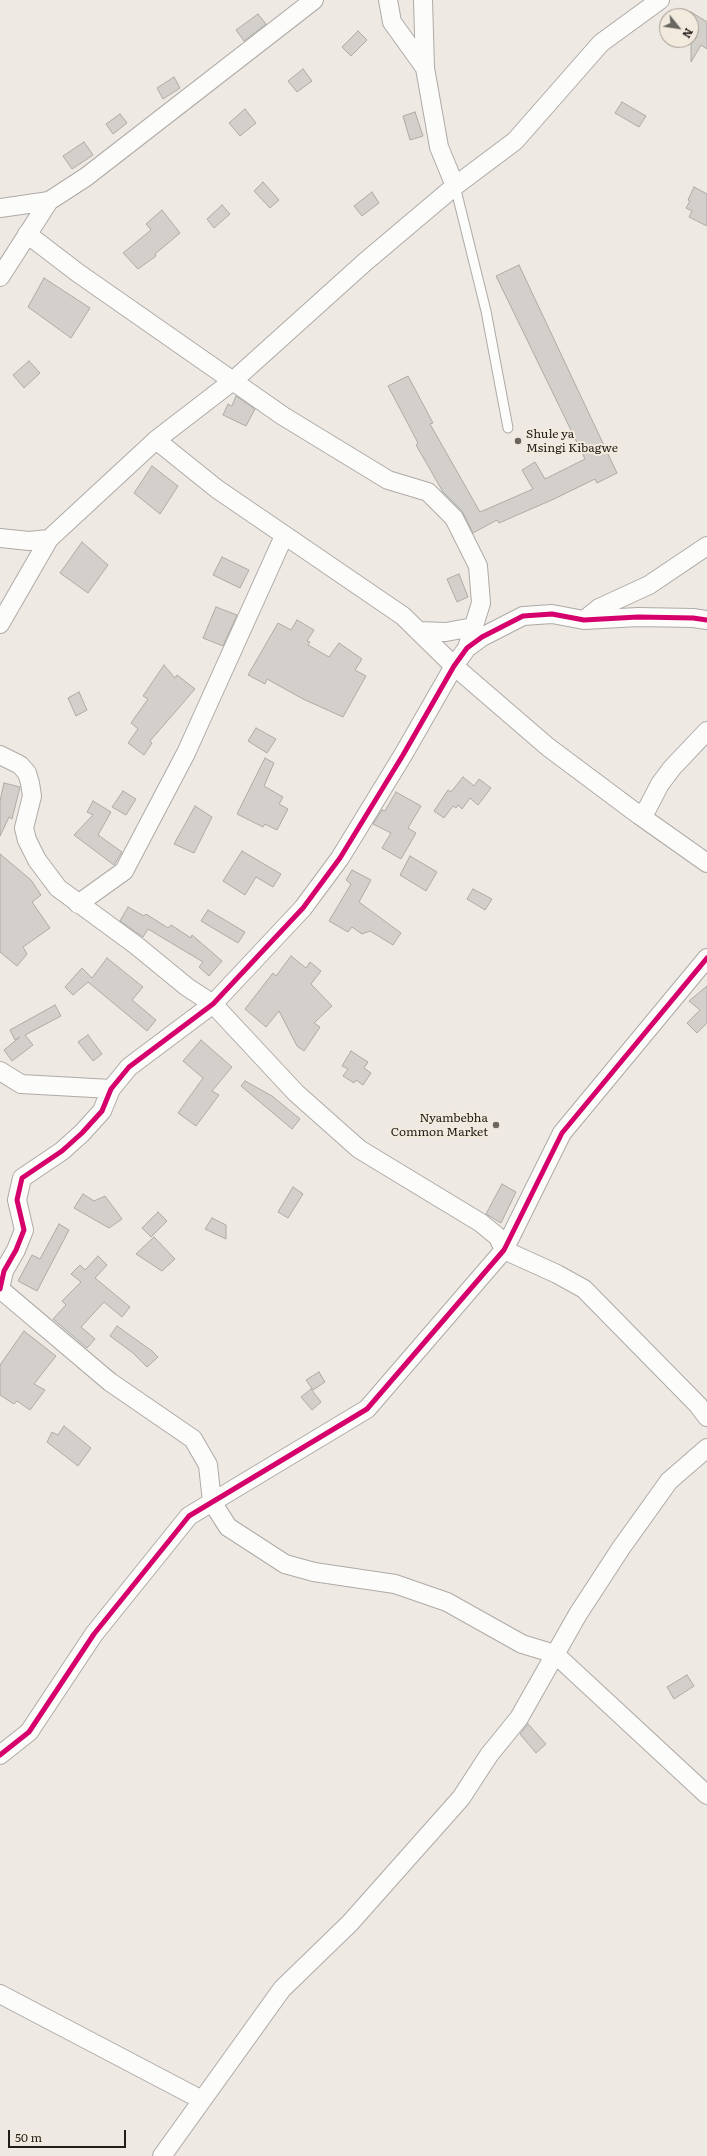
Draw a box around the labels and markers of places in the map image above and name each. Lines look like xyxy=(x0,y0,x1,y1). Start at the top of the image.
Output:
place label: Shule ya Msingi Kibagwe xyxy=(526,427,618,455)
marker: Shule ya Msingi Kibagwe xyxy=(513,436,523,446)
place label: Nyambebha Common Market xyxy=(391,1111,488,1139)
marker: Nyambebha Common Market xyxy=(491,1120,501,1130)

